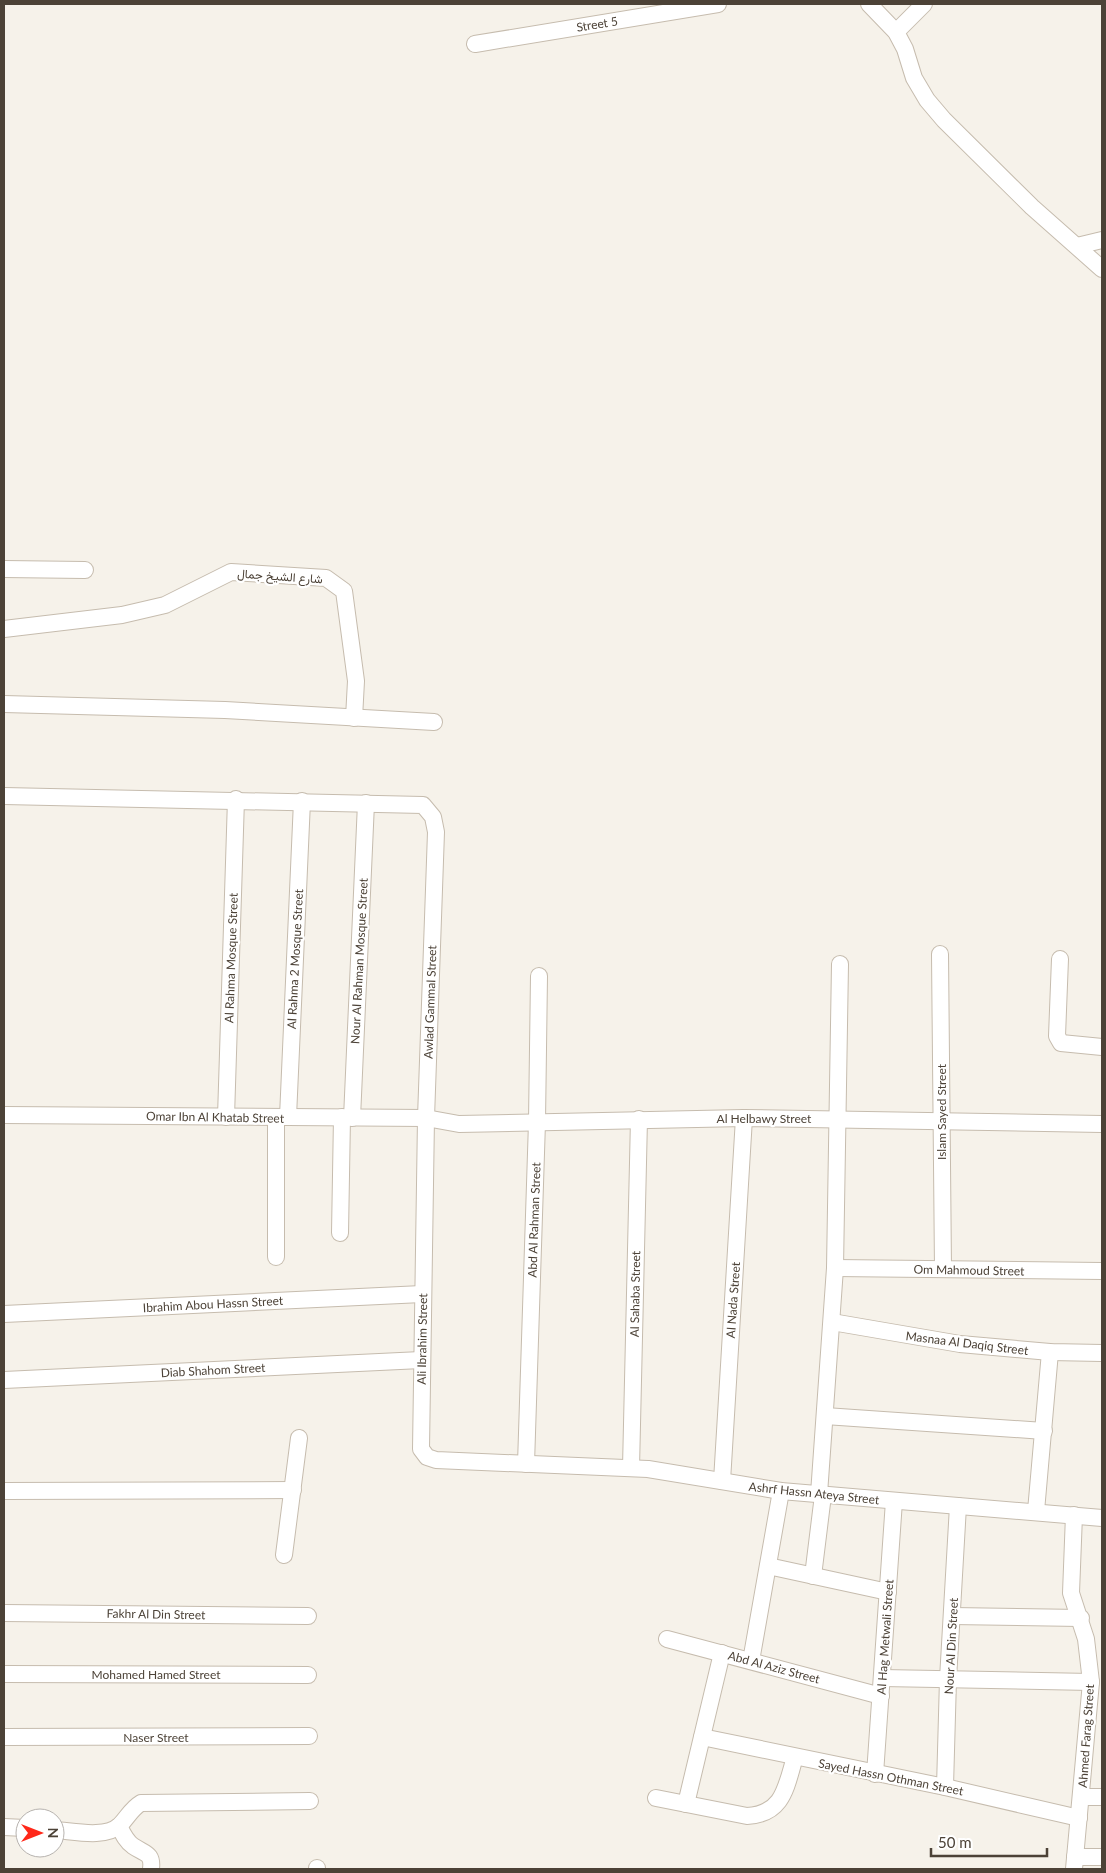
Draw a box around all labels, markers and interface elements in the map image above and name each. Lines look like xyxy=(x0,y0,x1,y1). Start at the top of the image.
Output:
street label: Street 5 xyxy=(575,13,619,35)
street label: شارع الشيخ جمال xyxy=(237,566,323,588)
street label: Nour Al Rahman Mosque Street xyxy=(347,877,371,1044)
street label: Al Rahma 2 Mosque Street xyxy=(284,888,306,1029)
street label: Al Rahma Mosque Street xyxy=(221,892,241,1023)
street label: Awlad Gammal Street xyxy=(421,944,440,1059)
street label: Islam Sayed Street xyxy=(934,1063,949,1160)
street label: Omar Ibn Al Khatab Street xyxy=(146,1108,285,1126)
street label: Al Helbawy Street xyxy=(717,1111,812,1126)
street label: Abd Al Rahman Street xyxy=(524,1161,544,1278)
street label: Al Sahaba Street xyxy=(627,1250,643,1337)
street label: Al Nada Street xyxy=(723,1261,743,1339)
street label: Om Mahmoud Street xyxy=(913,1262,1025,1278)
street label: Ibrahim Abou Hassn Street xyxy=(142,1293,284,1315)
street label: Ali Ibrahim Street xyxy=(414,1293,430,1385)
street label: Masnaa Al Daqiq Street xyxy=(905,1328,1030,1358)
street label: Diab Shahom Street xyxy=(160,1360,266,1380)
street label: Ashrf Hassn Ateya Street xyxy=(748,1479,881,1507)
street label: Al Hag Metwali Street xyxy=(873,1578,897,1695)
street label: Nour Al Din Street xyxy=(941,1597,961,1695)
street label: Fakhr Al Din Street xyxy=(107,1606,206,1622)
street label: Abd Al Aziz Street xyxy=(726,1648,822,1687)
street label: Mohamed Hamed Street xyxy=(92,1667,221,1682)
street label: Ahmed Farag Street xyxy=(1075,1683,1097,1788)
street label: Naser Street xyxy=(123,1730,189,1745)
street label: Sayed Hassn Othman Street xyxy=(817,1756,965,1799)
north arrow xyxy=(15,1808,65,1858)
scale bar xyxy=(931,1826,1047,1858)
text: N xyxy=(45,1828,62,1838)
text: 50 m xyxy=(938,1833,972,1851)

